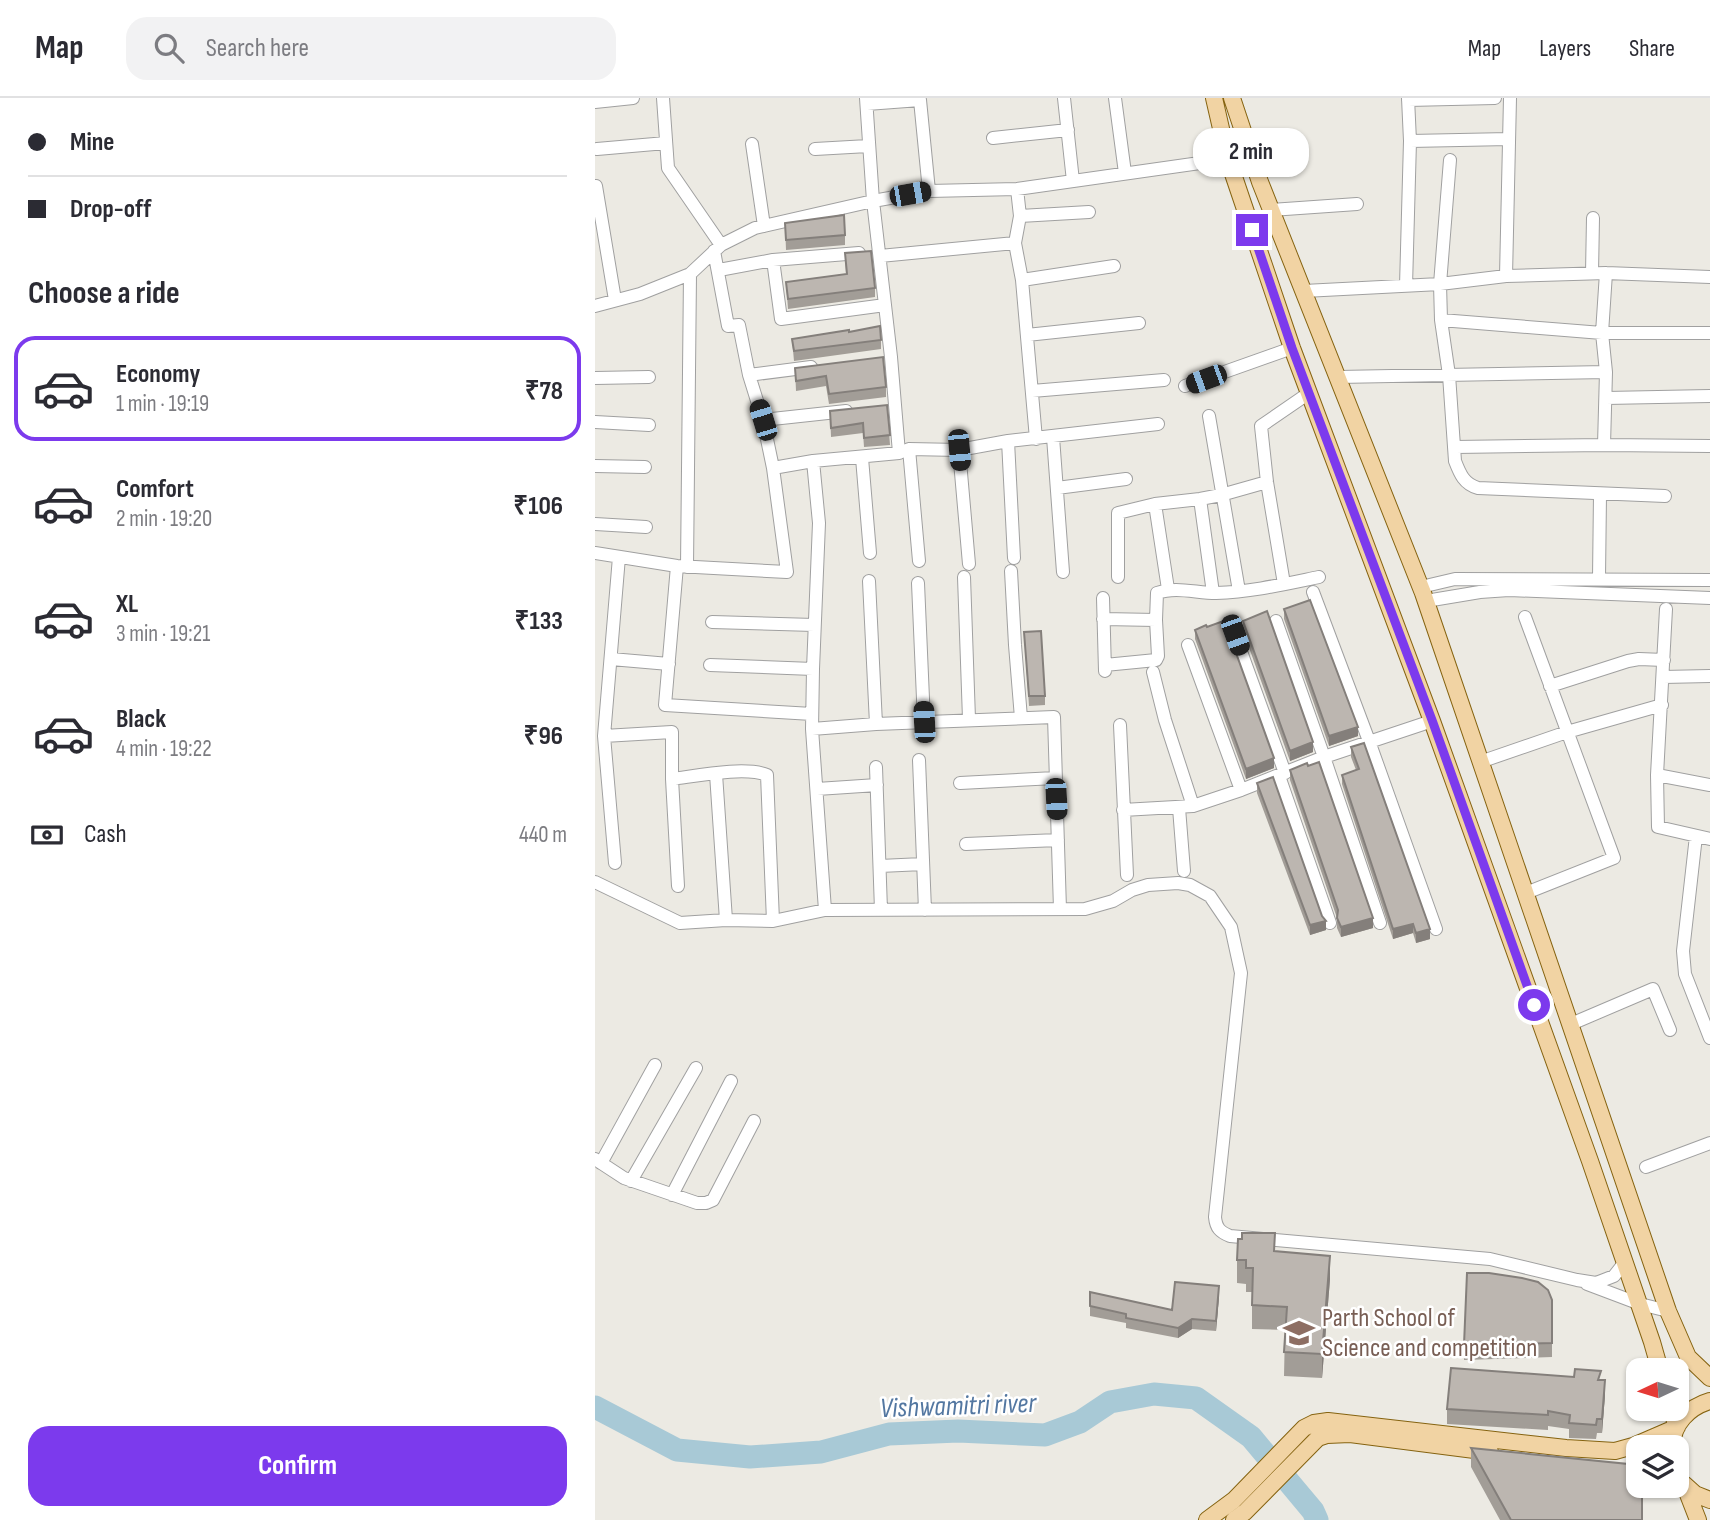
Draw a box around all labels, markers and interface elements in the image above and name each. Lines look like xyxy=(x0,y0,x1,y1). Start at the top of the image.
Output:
search box xyxy=(126,17,616,80)
text: Map xyxy=(35,28,84,68)
icon: search xyxy=(150,29,188,67)
text: Search here xyxy=(206,33,309,64)
text: Map xyxy=(1468,34,1501,63)
text: Layers xyxy=(1539,34,1591,63)
text: Share xyxy=(1629,34,1675,63)
text: Mine xyxy=(70,127,114,158)
callout: 2 min xyxy=(1194,129,1310,178)
text: 2 min xyxy=(1229,138,1273,166)
car xyxy=(888,180,933,208)
text: Drop-off xyxy=(70,194,151,225)
route end xyxy=(1236,214,1268,246)
text: Choose a ride xyxy=(28,274,180,313)
icon: car xyxy=(32,357,95,420)
text: Economy xyxy=(116,359,200,390)
car xyxy=(1183,362,1230,396)
text: ₹78 xyxy=(525,376,563,407)
text: 1 min · 19:19 xyxy=(116,390,209,418)
car xyxy=(747,397,780,443)
car xyxy=(947,428,972,472)
icon: car xyxy=(32,472,95,535)
text: Comfort xyxy=(116,474,194,505)
text: ₹106 xyxy=(513,491,563,522)
text: 2 min · 19:20 xyxy=(116,505,212,533)
icon: car xyxy=(32,587,95,650)
text: XL xyxy=(116,589,138,620)
text: ₹133 xyxy=(515,606,563,637)
car xyxy=(1218,612,1253,658)
text: 3 min · 19:21 xyxy=(116,620,210,648)
car xyxy=(913,700,936,744)
icon: car xyxy=(32,702,95,765)
text: Black xyxy=(116,704,166,735)
text: ₹96 xyxy=(524,721,563,752)
text: 4 min · 19:22 xyxy=(116,735,212,763)
car xyxy=(1045,777,1068,821)
icon: cash xyxy=(28,816,66,854)
text: Cash xyxy=(84,819,127,850)
text: 440 m xyxy=(519,821,567,849)
route start xyxy=(1518,989,1550,1021)
place label: Parth School of Science and competition xyxy=(1322,1303,1537,1364)
school or university icon: Parth School of Science and competition xyxy=(1282,1316,1316,1350)
north arrow xyxy=(1626,1358,1689,1421)
map controls xyxy=(1626,1358,1689,1498)
water label: Vishwamitri river xyxy=(879,1387,1038,1425)
button: Confirm xyxy=(28,1426,567,1506)
button: layers xyxy=(1626,1435,1689,1498)

